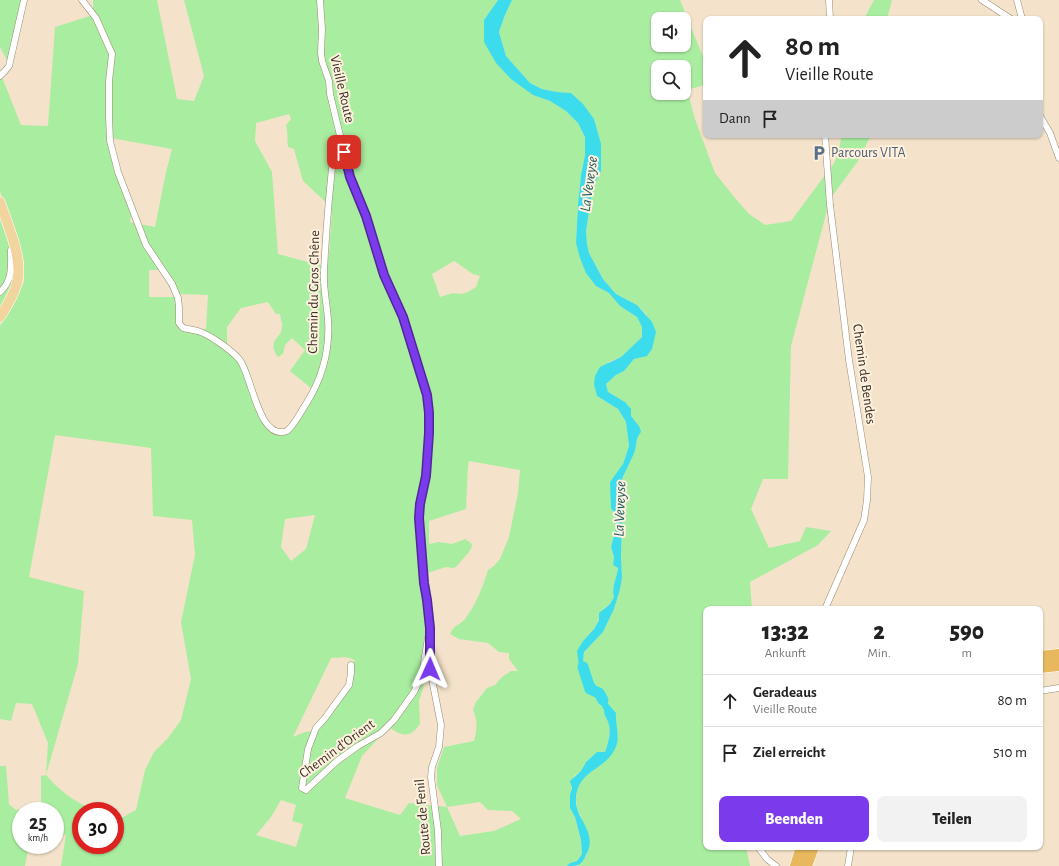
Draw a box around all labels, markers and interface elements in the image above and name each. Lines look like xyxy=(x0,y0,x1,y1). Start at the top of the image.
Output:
map controls xyxy=(651,12,691,100)
button: sound xyxy=(651,12,691,52)
icon: ahead xyxy=(719,32,771,84)
text: 80 m xyxy=(785,33,840,61)
street label: Vieille Route xyxy=(327,54,357,124)
button: search xyxy=(651,60,691,100)
text: Vieille Route xyxy=(785,66,873,84)
icon: arrive xyxy=(759,108,781,130)
text: Dann xyxy=(719,111,751,126)
pin xyxy=(327,135,361,169)
icon: arrive xyxy=(333,141,355,163)
parking icon: Parcours VITA xyxy=(810,144,828,162)
place label: Parcours VITA xyxy=(831,146,906,160)
water label: La Veveyse xyxy=(578,155,600,213)
street label: Chemin du Gros Chêne xyxy=(306,230,322,354)
street label: Chemin de Bendes xyxy=(850,323,878,425)
water label: La Veveyse xyxy=(612,481,628,537)
text: 13:32 xyxy=(762,620,809,644)
text: 2 xyxy=(873,620,885,644)
text: 590 xyxy=(949,620,984,644)
text: Ankunft xyxy=(765,647,806,660)
text: Min. xyxy=(868,647,891,660)
text: m xyxy=(962,647,972,660)
position arrow xyxy=(409,648,451,690)
text: Geradeaus xyxy=(753,685,817,700)
icon: ahead xyxy=(719,690,741,712)
text: 80 m xyxy=(997,693,1027,708)
text: Vieille Route xyxy=(753,703,817,716)
street label: Chemin d'Orient xyxy=(297,717,378,781)
icon: arrive xyxy=(719,742,741,764)
text: Ziel erreicht xyxy=(753,745,826,760)
text: 510 m xyxy=(993,745,1027,760)
street label: Route de Fenil xyxy=(413,778,433,856)
button: Beenden xyxy=(719,796,869,842)
button: Teilen xyxy=(877,796,1027,842)
speed limit sign: 30 xyxy=(72,802,124,854)
text: 25 xyxy=(29,813,47,833)
text: km/h xyxy=(28,833,48,843)

